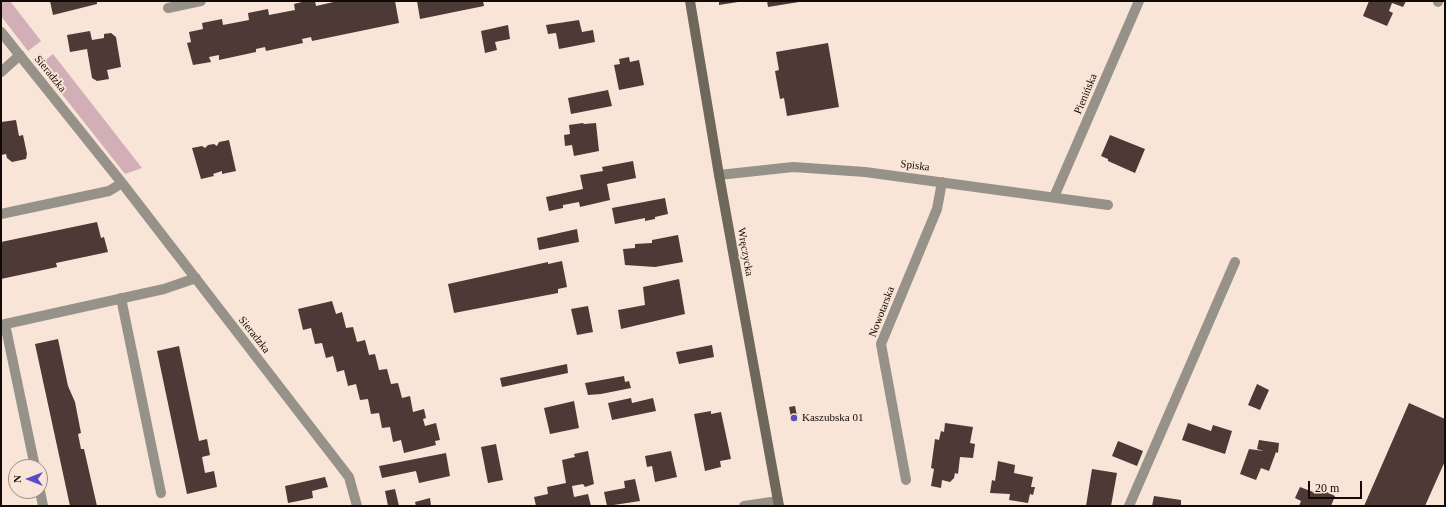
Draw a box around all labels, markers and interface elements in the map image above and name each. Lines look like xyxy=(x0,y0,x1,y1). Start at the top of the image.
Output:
street label: Sieradzka xyxy=(31,53,69,95)
street label: Pienińska xyxy=(1072,72,1100,116)
street label: Spiska xyxy=(900,158,930,174)
street label: Wręczycka xyxy=(734,227,756,277)
street label: Nowotarska xyxy=(866,285,898,339)
street label: Sieradzka xyxy=(235,314,273,356)
place label: Kaszubska 01 xyxy=(802,411,863,425)
marker: Kaszubska 01 xyxy=(789,413,799,423)
north arrow xyxy=(8,459,48,499)
scale bar xyxy=(1310,473,1364,499)
text: N xyxy=(11,475,23,483)
text: 20 m xyxy=(1315,481,1339,495)

